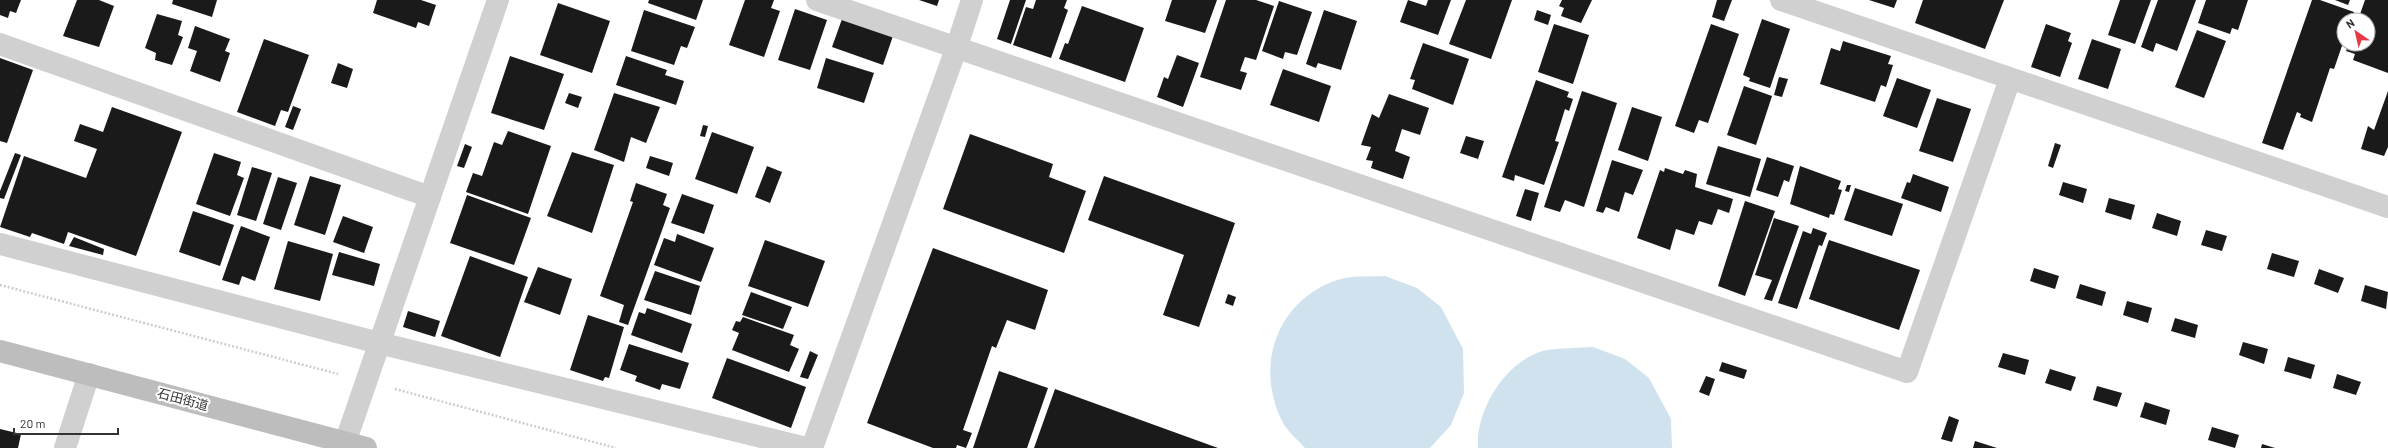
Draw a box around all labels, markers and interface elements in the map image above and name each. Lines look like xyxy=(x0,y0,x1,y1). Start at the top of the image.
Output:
north arrow xyxy=(2336,12,2376,52)
text: N xyxy=(2343,16,2357,31)
street label: 石田街道 xyxy=(156,385,210,413)
scale bar xyxy=(14,410,118,436)
text: 20 m xyxy=(20,416,46,430)

